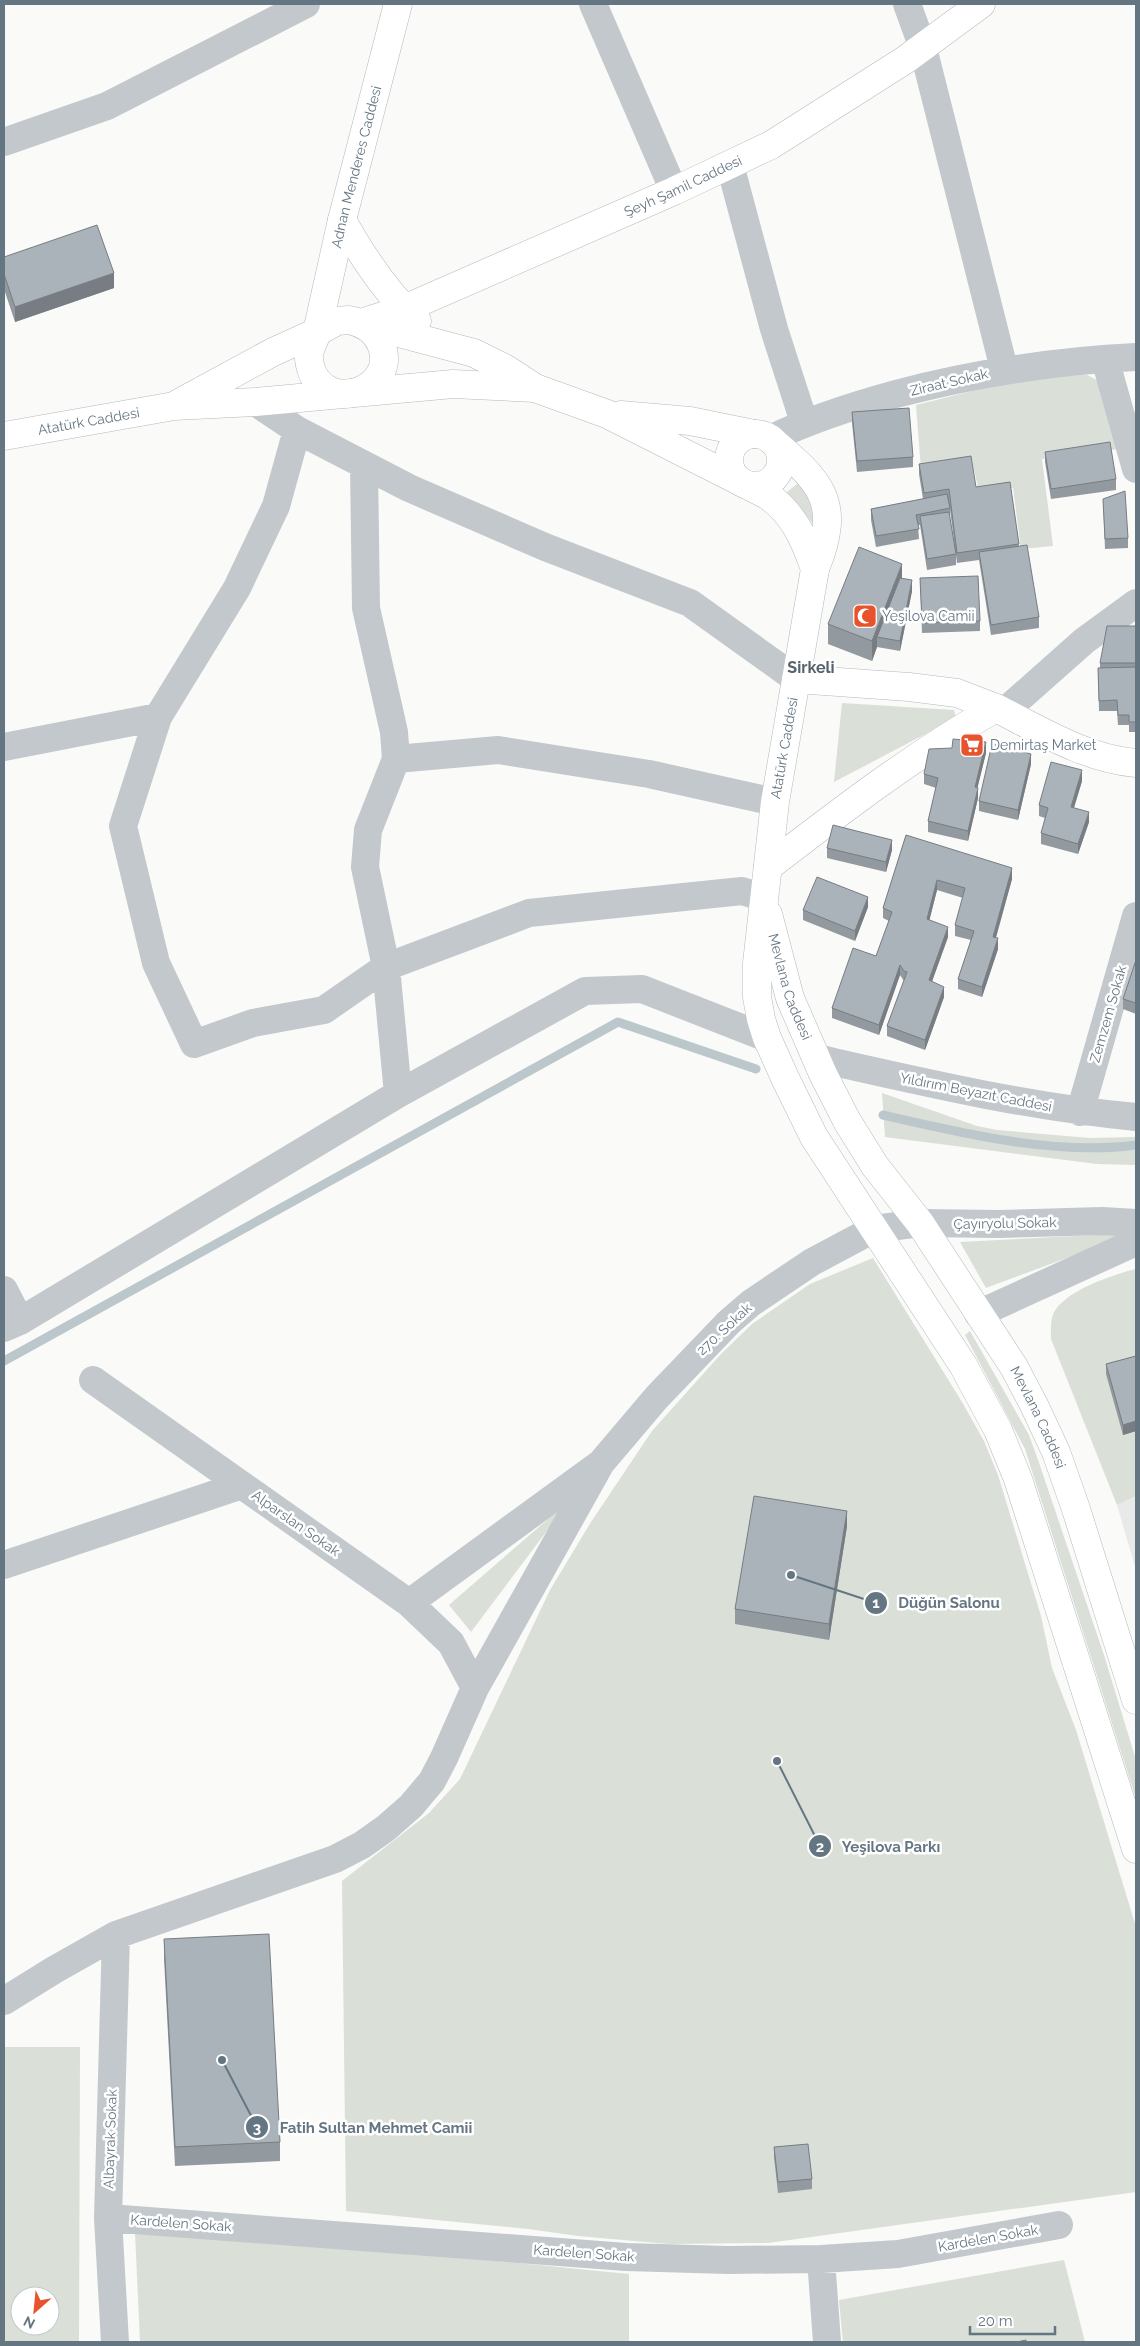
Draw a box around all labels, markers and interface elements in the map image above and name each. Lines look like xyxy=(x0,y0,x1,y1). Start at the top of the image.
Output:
street label: Adnan Menderes Caddesi xyxy=(328,84,385,250)
street label: Şeyh Şamil Caddesi xyxy=(622,152,744,220)
street label: Ziraat Sokak xyxy=(908,365,990,399)
street label: Atatürk Caddesi xyxy=(37,404,141,438)
mosque icon: Yeşilova Camii xyxy=(852,603,878,629)
place label: Yeşilova Camii xyxy=(882,608,974,624)
district label: Sirkeli xyxy=(787,658,835,677)
street label: Atatürk Caddesi xyxy=(767,696,801,800)
supermarket icon: Demirtaş Market xyxy=(959,732,985,758)
place label: Demirtaş Market xyxy=(990,737,1097,753)
street label: Mevlana Caddesi xyxy=(765,932,815,1042)
street label: Zemzem Sokak xyxy=(1086,963,1130,1064)
street label: Yıldırım Beyazıt Caddesi xyxy=(899,1069,1053,1115)
street label: Çayıryolu Sokak xyxy=(953,1214,1057,1232)
street label: 270. Sokak xyxy=(693,1299,755,1358)
street label: Mevlana Caddesi xyxy=(1007,1364,1069,1470)
street label: Alparslan Sokak xyxy=(249,1487,344,1560)
callout: Düğün Salonu xyxy=(864,1588,1010,1618)
text: 1 xyxy=(872,1594,880,1612)
text: Düğün Salonu xyxy=(898,1594,1000,1612)
callout: Yeşilova Parkı xyxy=(807,1831,950,1861)
text: 2 xyxy=(816,1838,824,1856)
text: Yeşilova Parkı xyxy=(842,1838,940,1856)
street label: Albayrak Sokak xyxy=(100,2088,120,2189)
callout: Fatih Sultan Mehmet Camii xyxy=(245,2112,482,2142)
text: 3 xyxy=(253,2119,261,2137)
text: Fatih Sultan Mehmet Camii xyxy=(280,2119,472,2137)
street label: Kardelen Sokak xyxy=(130,2211,233,2235)
street label: Kardelen Sokak xyxy=(937,2221,1040,2255)
street label: Kardelen Sokak xyxy=(533,2241,636,2265)
north arrow xyxy=(10,2286,60,2336)
scale bar xyxy=(970,2304,1055,2336)
text: 20 m xyxy=(978,2312,1013,2330)
text: N xyxy=(21,2313,37,2332)

